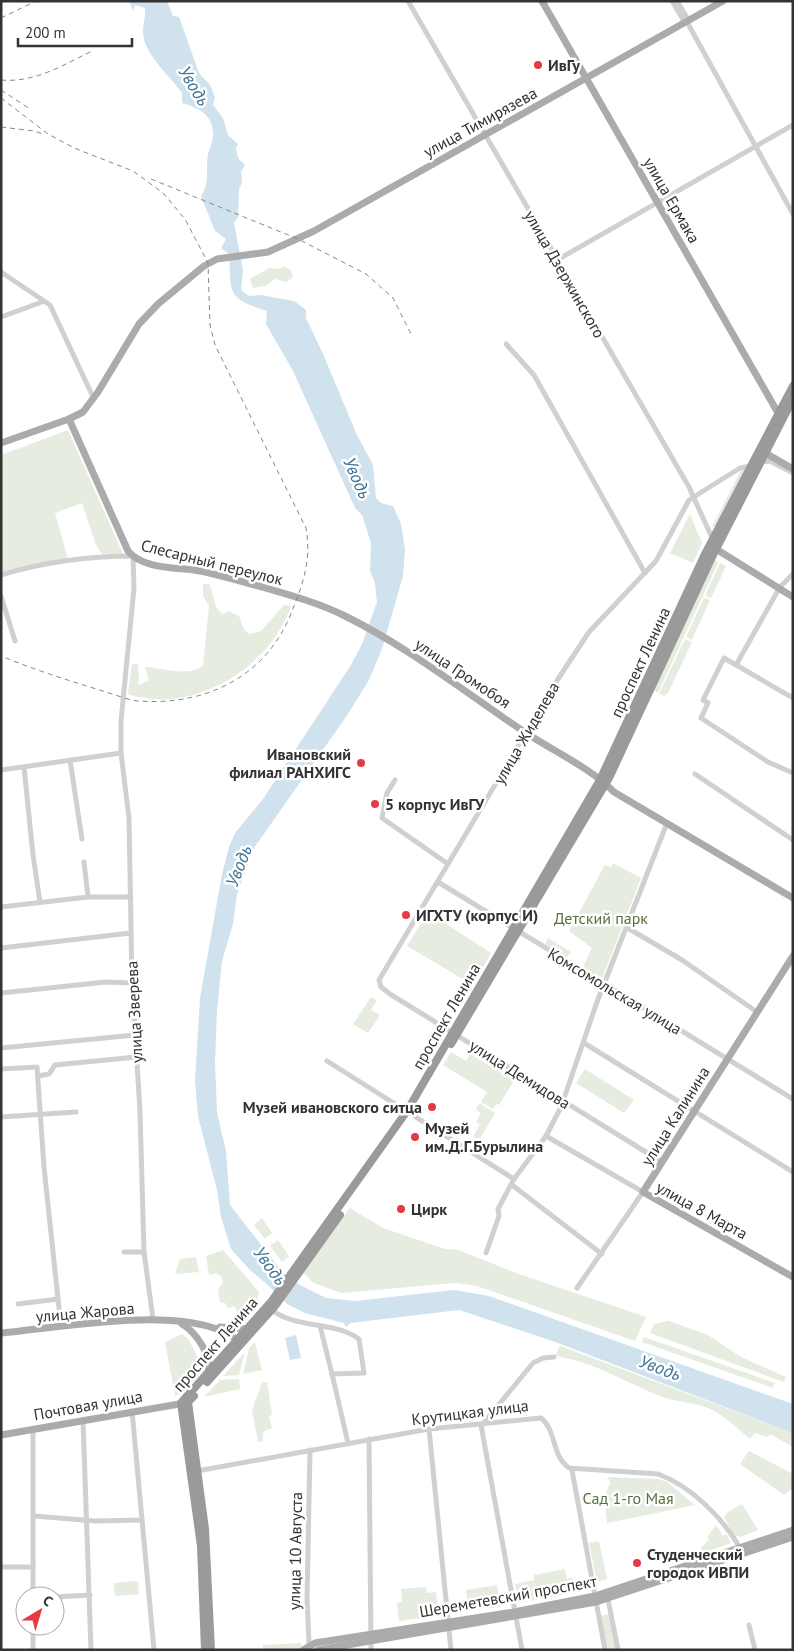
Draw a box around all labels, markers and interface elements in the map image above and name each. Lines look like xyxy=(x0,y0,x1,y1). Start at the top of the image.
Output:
scale bar xyxy=(18,15,131,47)
text: 200 m xyxy=(25,23,66,42)
place label: ИвГу xyxy=(548,55,580,75)
marker: ИвГу xyxy=(532,59,544,71)
water label: Уводь xyxy=(174,61,215,110)
street label: улица Тимирязева xyxy=(420,83,540,161)
street label: улица Ермака xyxy=(639,153,705,247)
street label: улица Дзержинского xyxy=(520,206,610,342)
water label: Уводь xyxy=(338,454,377,502)
street label: Слесарный переулок xyxy=(139,535,285,589)
street label: проспект Ленина xyxy=(606,604,674,720)
street label: улица Громобоя xyxy=(411,634,515,712)
street label: улица Жиделева xyxy=(489,678,563,788)
place label: Ивановский филиал РАНХИГС xyxy=(229,744,351,782)
marker: Ивановский филиал РАНХИГС xyxy=(355,757,367,769)
place label: 5 корпус ИвГУ xyxy=(385,794,485,814)
marker: 5 корпус ИвГУ xyxy=(369,798,381,810)
water label: Уводь xyxy=(220,842,257,890)
place label: ИГХТУ (корпус И) xyxy=(416,905,538,925)
park label: Детский парк xyxy=(554,908,648,928)
marker: ИГХТУ (корпус И) xyxy=(400,909,412,921)
street label: Комсомольская улица xyxy=(544,943,686,1039)
street label: проспект Ленина xyxy=(407,959,485,1073)
street label: улица Зверева xyxy=(121,960,147,1064)
street label: улица Демидова xyxy=(466,1035,574,1113)
street label: улица Калинина xyxy=(636,1063,714,1169)
place label: Музей ивановского ситца xyxy=(243,1097,422,1117)
marker: Музей ивановского ситца xyxy=(426,1101,438,1113)
place label: Музей им.Д.Г.Бурылина xyxy=(425,1118,543,1156)
marker: Музей им.Д.Г.Бурылина xyxy=(409,1131,421,1143)
street label: улица 8 Марта xyxy=(653,1177,751,1243)
place label: Цирк xyxy=(411,1199,447,1219)
marker: Цирк xyxy=(395,1203,407,1215)
water label: Уводь xyxy=(248,1242,292,1290)
street label: проспект Ленина xyxy=(168,1292,262,1396)
street label: улица Жарова xyxy=(35,1298,135,1326)
water label: Уводь xyxy=(636,1349,684,1386)
street label: Почтовая улица xyxy=(32,1386,144,1424)
street label: Крутицкая улица xyxy=(410,1395,530,1429)
park label: Сад 1-го Мая xyxy=(582,1488,674,1508)
street label: улица 10 Августа xyxy=(284,1492,306,1610)
place label: Студенческий городок ИВПИ xyxy=(647,1544,749,1582)
marker: Студенческий городок ИВПИ xyxy=(631,1557,643,1569)
street label: Шереметевский проспект xyxy=(418,1570,599,1621)
north arrow xyxy=(15,1586,65,1636)
text: С xyxy=(39,1591,57,1610)

